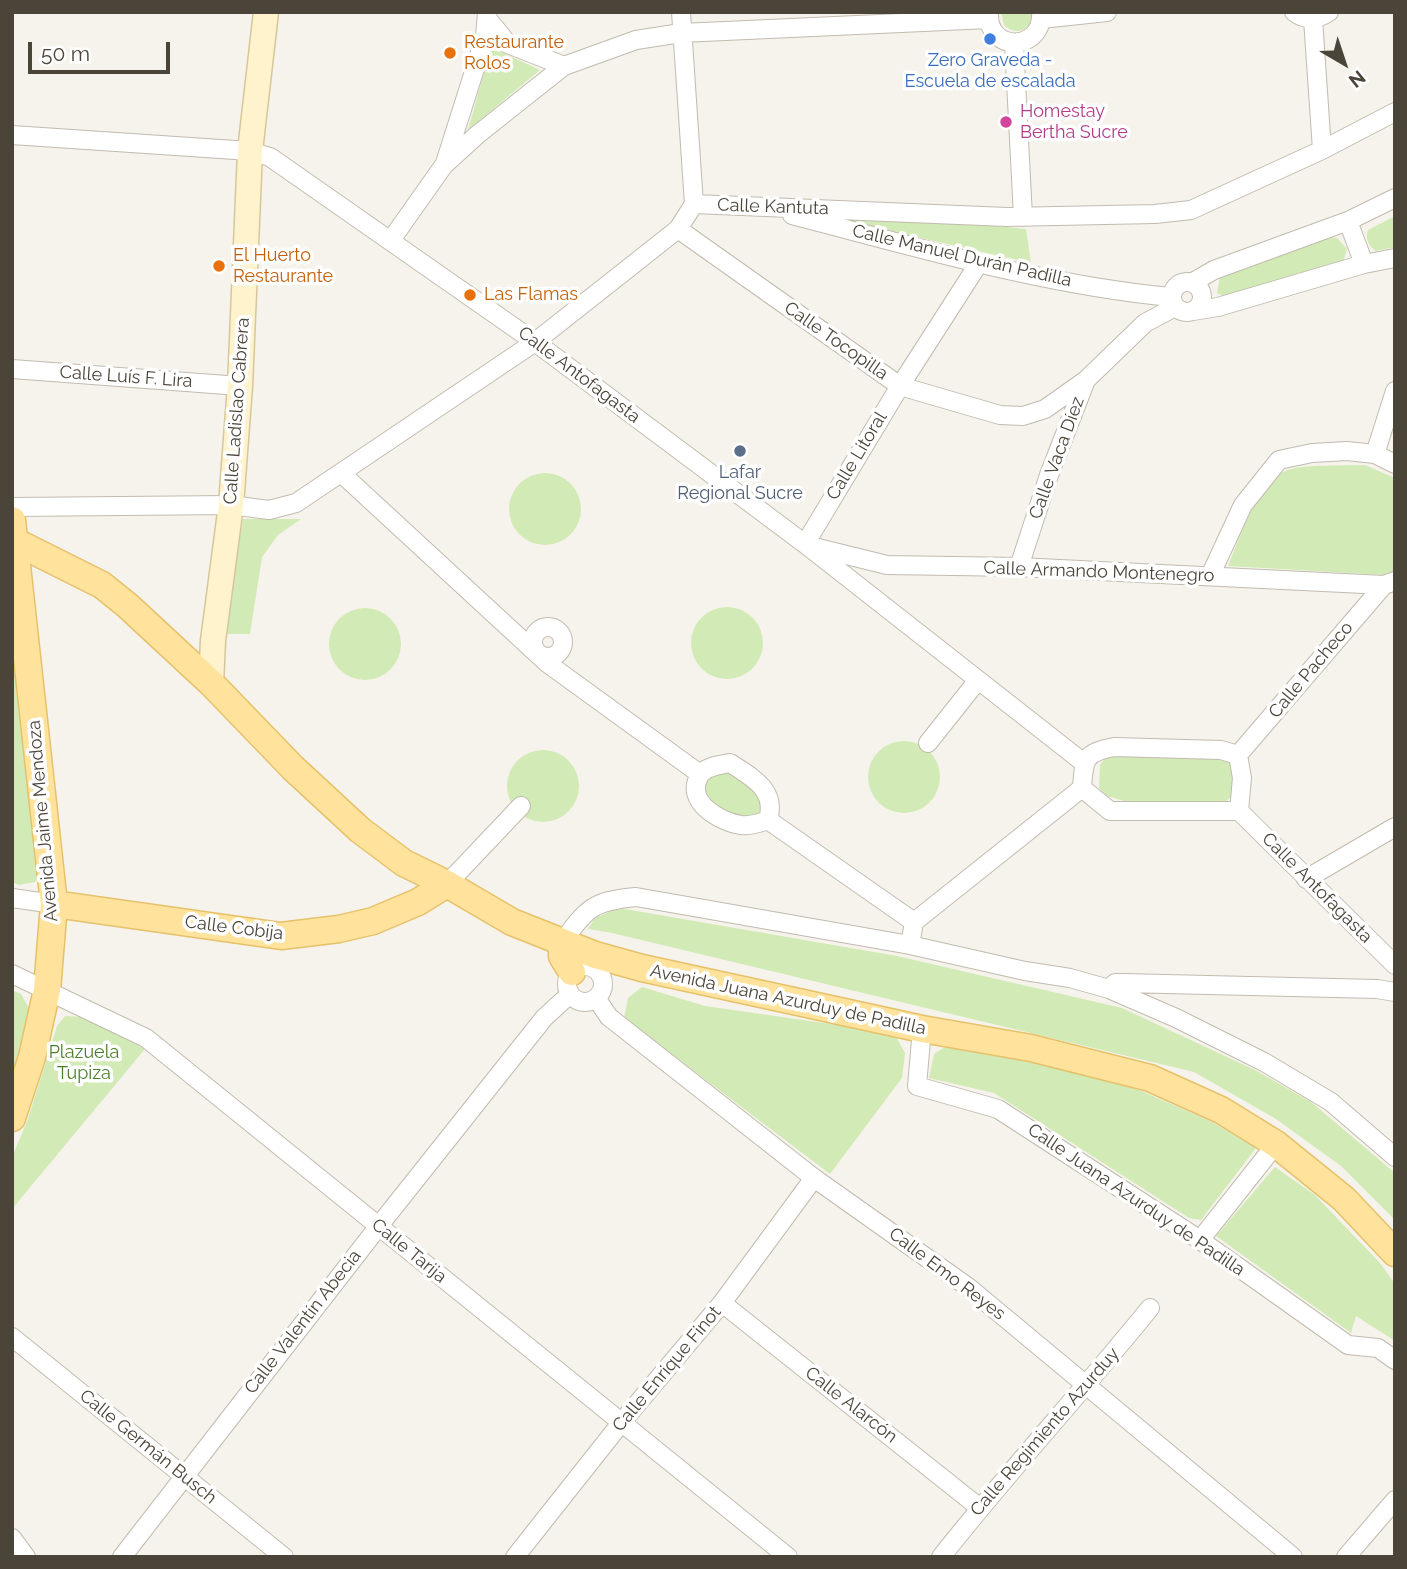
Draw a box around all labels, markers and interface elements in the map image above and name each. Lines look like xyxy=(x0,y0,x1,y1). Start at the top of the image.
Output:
scale bar xyxy=(32,28,173,72)
north arrow xyxy=(1309,28,1379,98)
marker: Zero Graveda - Escuela de escalada xyxy=(982,31,998,47)
place label: Restaurante Rolos xyxy=(464,32,564,74)
text: 50 m xyxy=(41,41,90,66)
marker: Restaurante Rolos xyxy=(442,45,458,61)
place label: Zero Graveda - Escuela de escalada xyxy=(904,50,1076,92)
text: N xyxy=(1345,66,1370,92)
place label: Homestay Bertha Sucre xyxy=(1020,101,1128,144)
marker: Homestay Bertha Sucre xyxy=(998,114,1014,130)
street label: Calle Kantuta xyxy=(717,194,829,220)
street label: Calle Manuel Durán Padilla xyxy=(850,220,1074,292)
place label: El Huerto Restaurante xyxy=(233,245,333,288)
marker: El Huerto Restaurante xyxy=(211,258,227,274)
place label: Las Flamas xyxy=(484,284,578,306)
marker: Las Flamas xyxy=(462,287,478,303)
street label: Calle Tocopilla xyxy=(780,297,892,385)
street label: Calle Ladislao Cabrera xyxy=(220,317,254,505)
street label: Calle Antofagasta xyxy=(514,322,644,428)
street label: Calle Luís F. Lira xyxy=(59,362,193,392)
street label: Calle Vaca Díez xyxy=(1025,394,1089,522)
street label: Calle Litoral xyxy=(822,408,892,504)
marker: Lafar Regional Sucre xyxy=(732,443,748,459)
place label: Lafar Regional Sucre xyxy=(677,462,803,504)
street label: Calle Armando Montenegro xyxy=(983,557,1215,587)
street label: Calle Pacheco xyxy=(1264,617,1358,723)
street label: Avenida Jaime Mendoza xyxy=(23,719,63,923)
street label: Calle Antofagasta xyxy=(1257,828,1377,948)
street label: Calle Cobija xyxy=(184,911,284,945)
street label: Avenida Juana Azurduy de Padilla xyxy=(648,960,928,1040)
park label: Plazuela Tupiza xyxy=(49,1042,119,1084)
street label: Calle Juana Azurduy de Padilla xyxy=(1023,1119,1249,1281)
street label: Calle Tarija xyxy=(367,1214,451,1288)
street label: Calle Emo Reyes xyxy=(884,1223,1010,1325)
street label: Calle Valentín Abecia xyxy=(240,1246,366,1398)
street label: Calle Enrique Finot xyxy=(608,1302,726,1436)
street label: Calle Regimiento Azurduy xyxy=(966,1343,1124,1521)
street label: Calle Alarcón xyxy=(801,1362,901,1448)
street label: Calle Germán Busch xyxy=(75,1385,221,1509)

